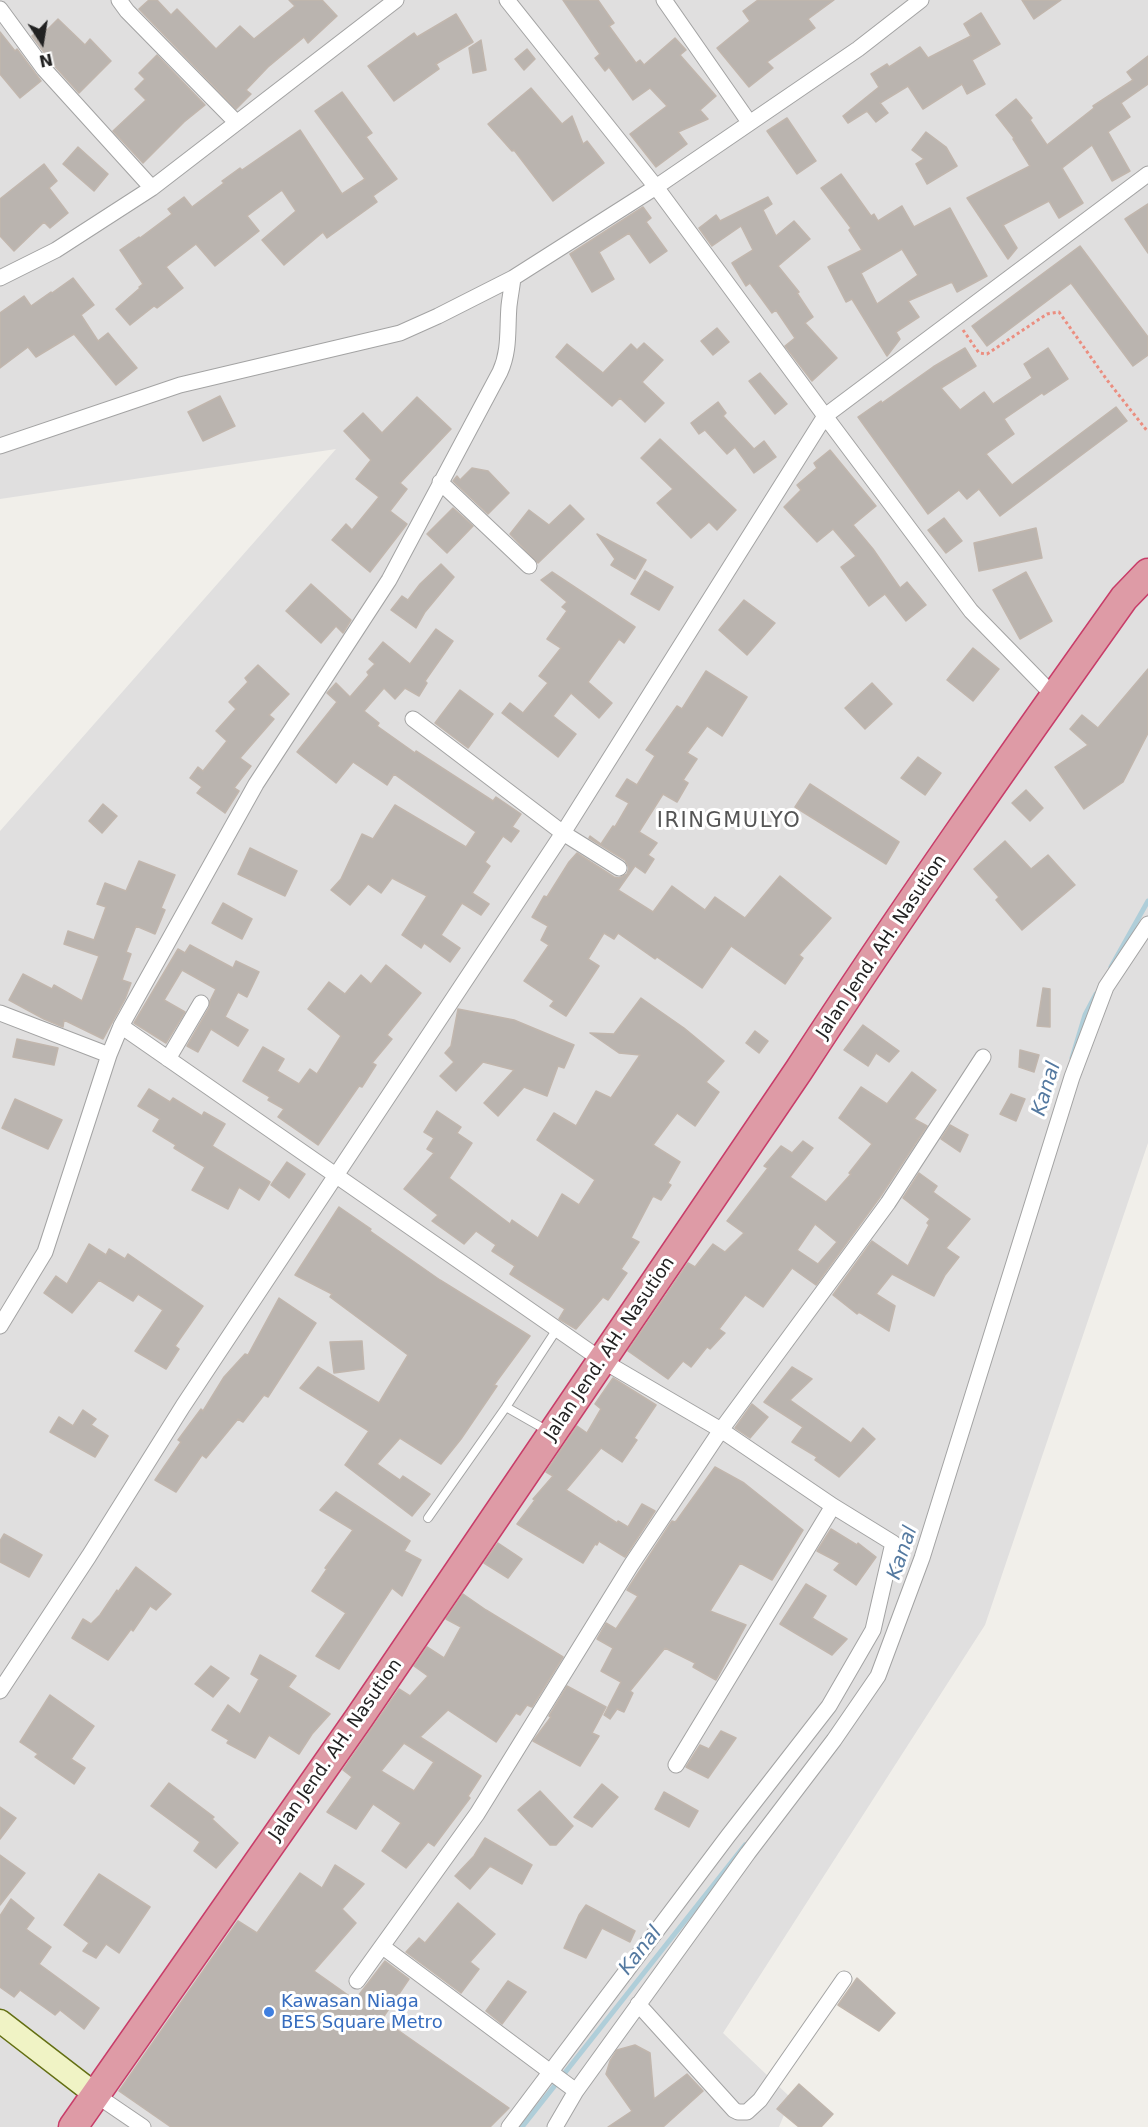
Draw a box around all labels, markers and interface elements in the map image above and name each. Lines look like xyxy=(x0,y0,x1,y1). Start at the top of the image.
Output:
north arrow xyxy=(12,12,72,72)
text: N xyxy=(37,49,54,71)
district label: IRINGMULYO xyxy=(657,809,801,835)
street label: Jalan Jend. AH. Nasution xyxy=(812,851,952,1043)
water label: Kanal xyxy=(1027,1059,1067,1119)
street label: Jalan Jend. AH. Nasution xyxy=(540,1253,680,1445)
water label: Kanal xyxy=(883,1523,923,1583)
street label: Jalan Jend. AH. Nasution xyxy=(265,1655,407,1845)
water label: Kanal xyxy=(615,1922,667,1980)
place label: Kawasan Niaga BES Square Metro xyxy=(281,1991,443,2034)
marker: Kawasan Niaga BES Square Metro xyxy=(262,2005,276,2019)

